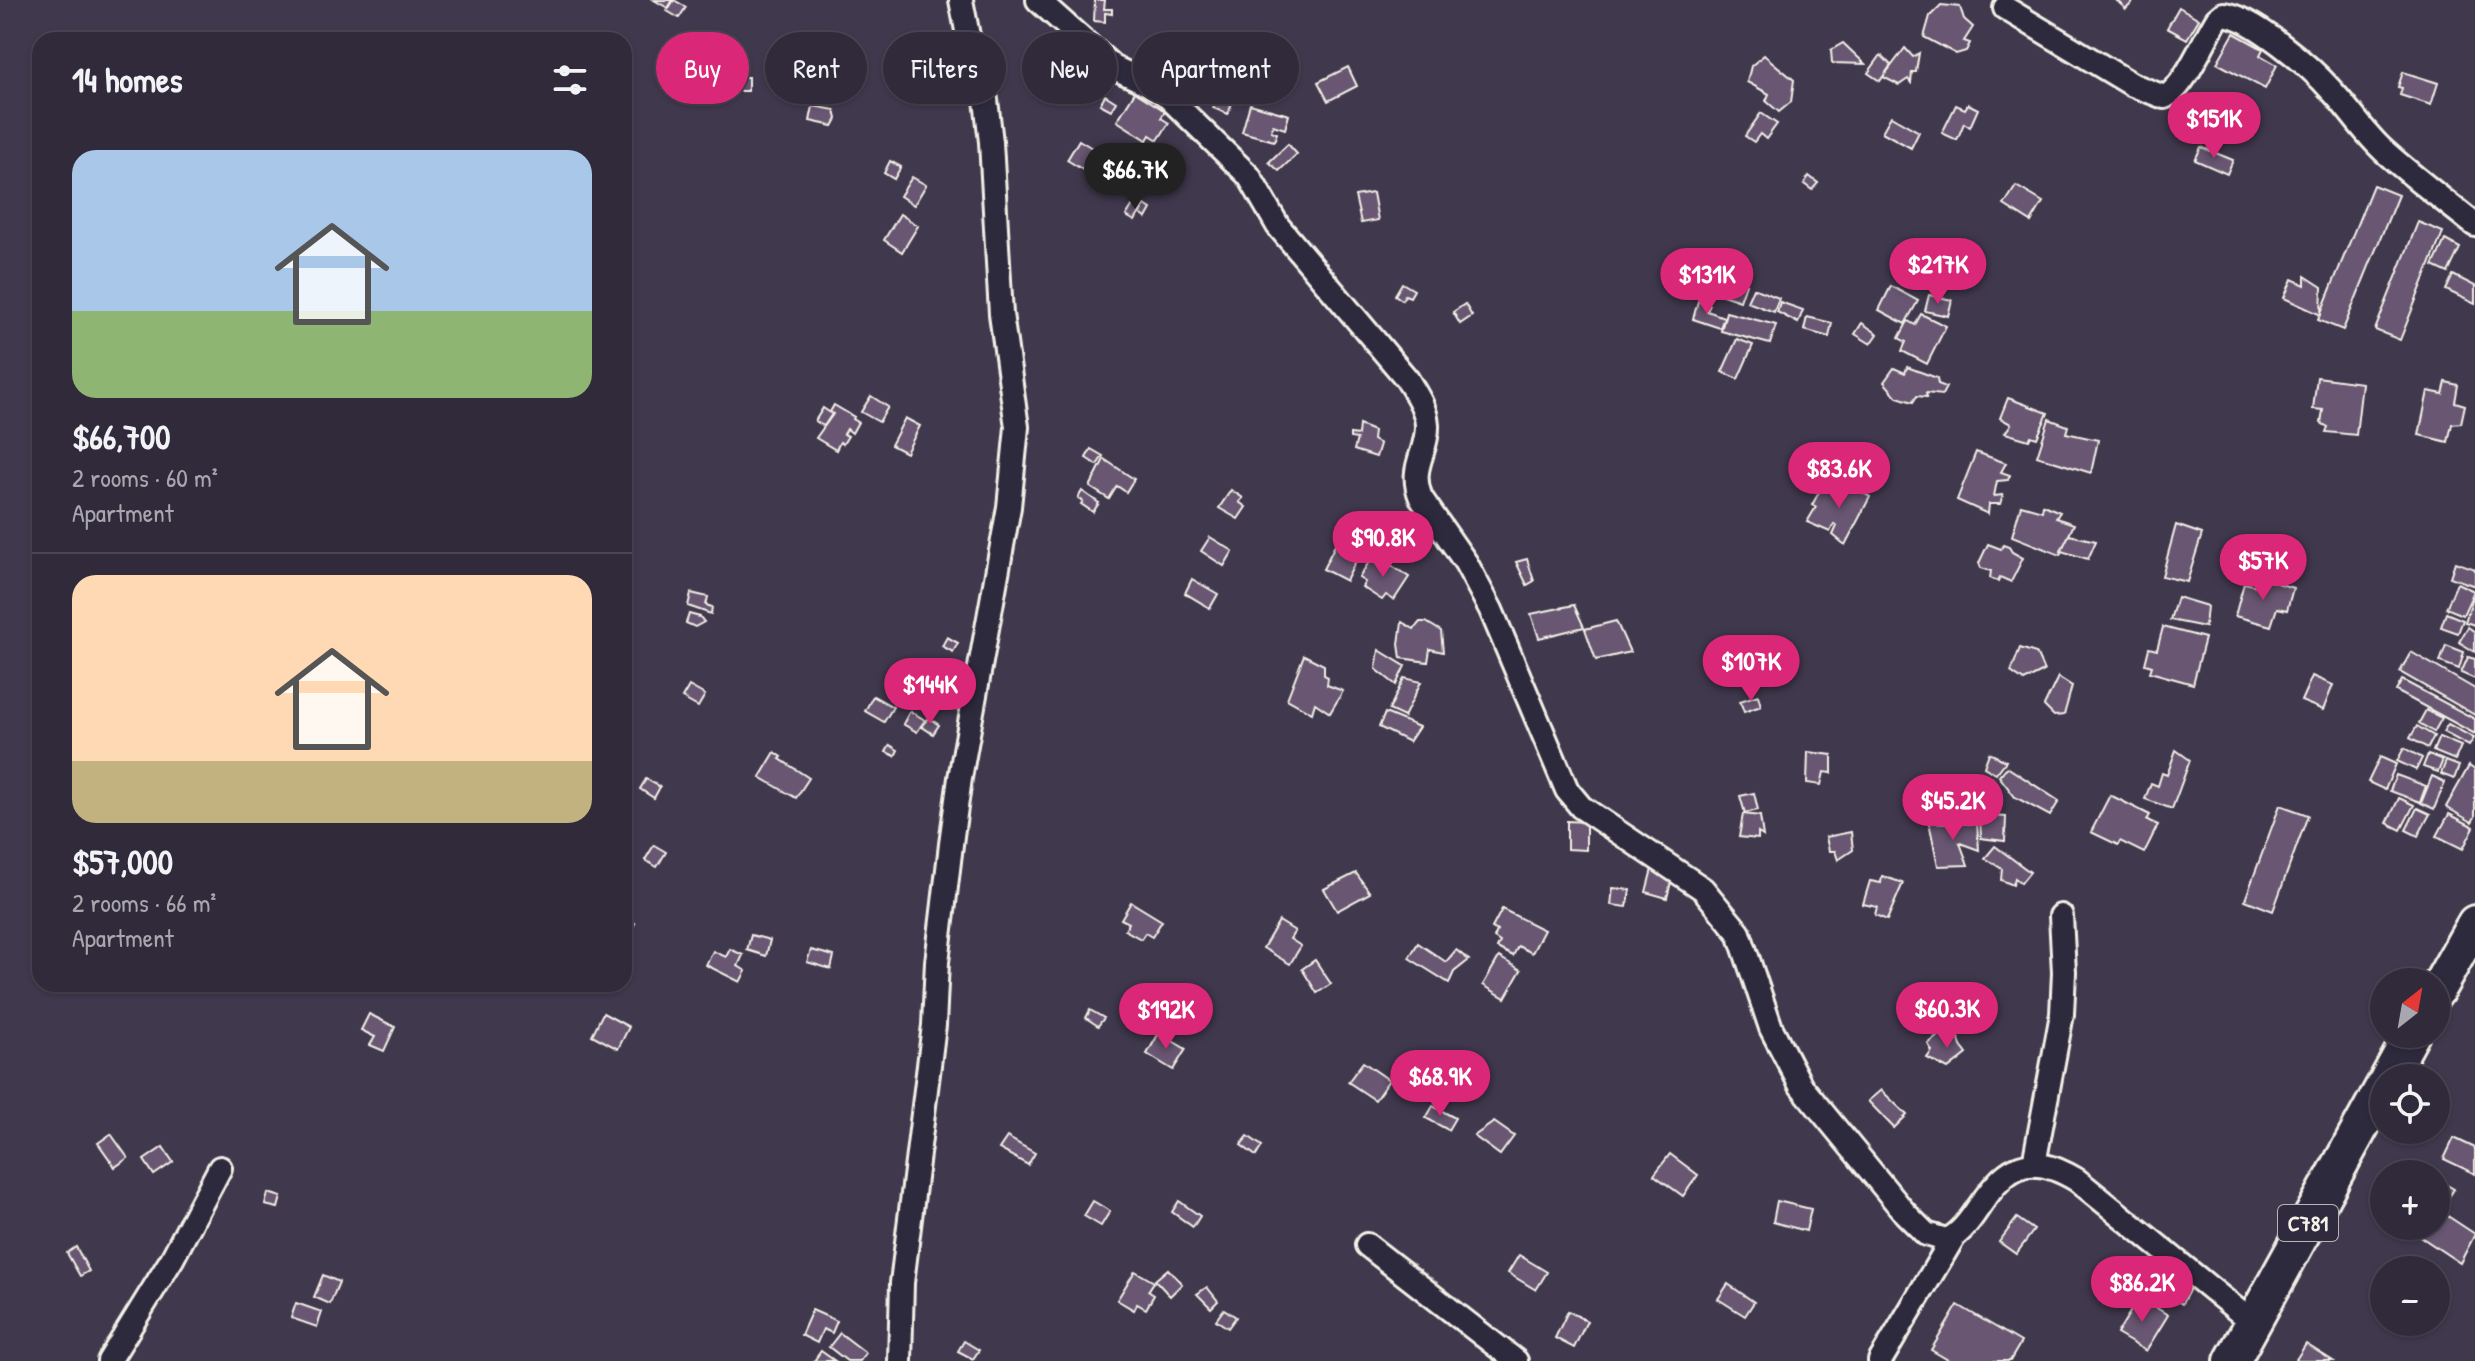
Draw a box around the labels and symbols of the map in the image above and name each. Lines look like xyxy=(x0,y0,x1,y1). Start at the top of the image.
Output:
pin: $151K xyxy=(2158,92,2270,160)
pin: $66.7K xyxy=(1070,143,1200,211)
pin: $217K xyxy=(1882,238,1994,306)
pin: $131K xyxy=(1651,248,1763,316)
pin: $83.6K xyxy=(1774,442,1904,510)
pin: $90.8K xyxy=(1318,511,1448,579)
pin: $57K xyxy=(2216,534,2310,602)
pin: $107K xyxy=(1695,635,1807,703)
pin: $144K xyxy=(874,658,986,726)
pin: $45.2K xyxy=(1888,774,2018,842)
north arrow xyxy=(2370,968,2450,1048)
pin: $60.3K xyxy=(1882,982,2012,1050)
pin: $192K xyxy=(1110,983,1222,1051)
pin: $68.9K xyxy=(1375,1050,1505,1118)
road number: C781 xyxy=(2278,1205,2338,1241)
pin: $86.2K xyxy=(2077,1256,2207,1324)

